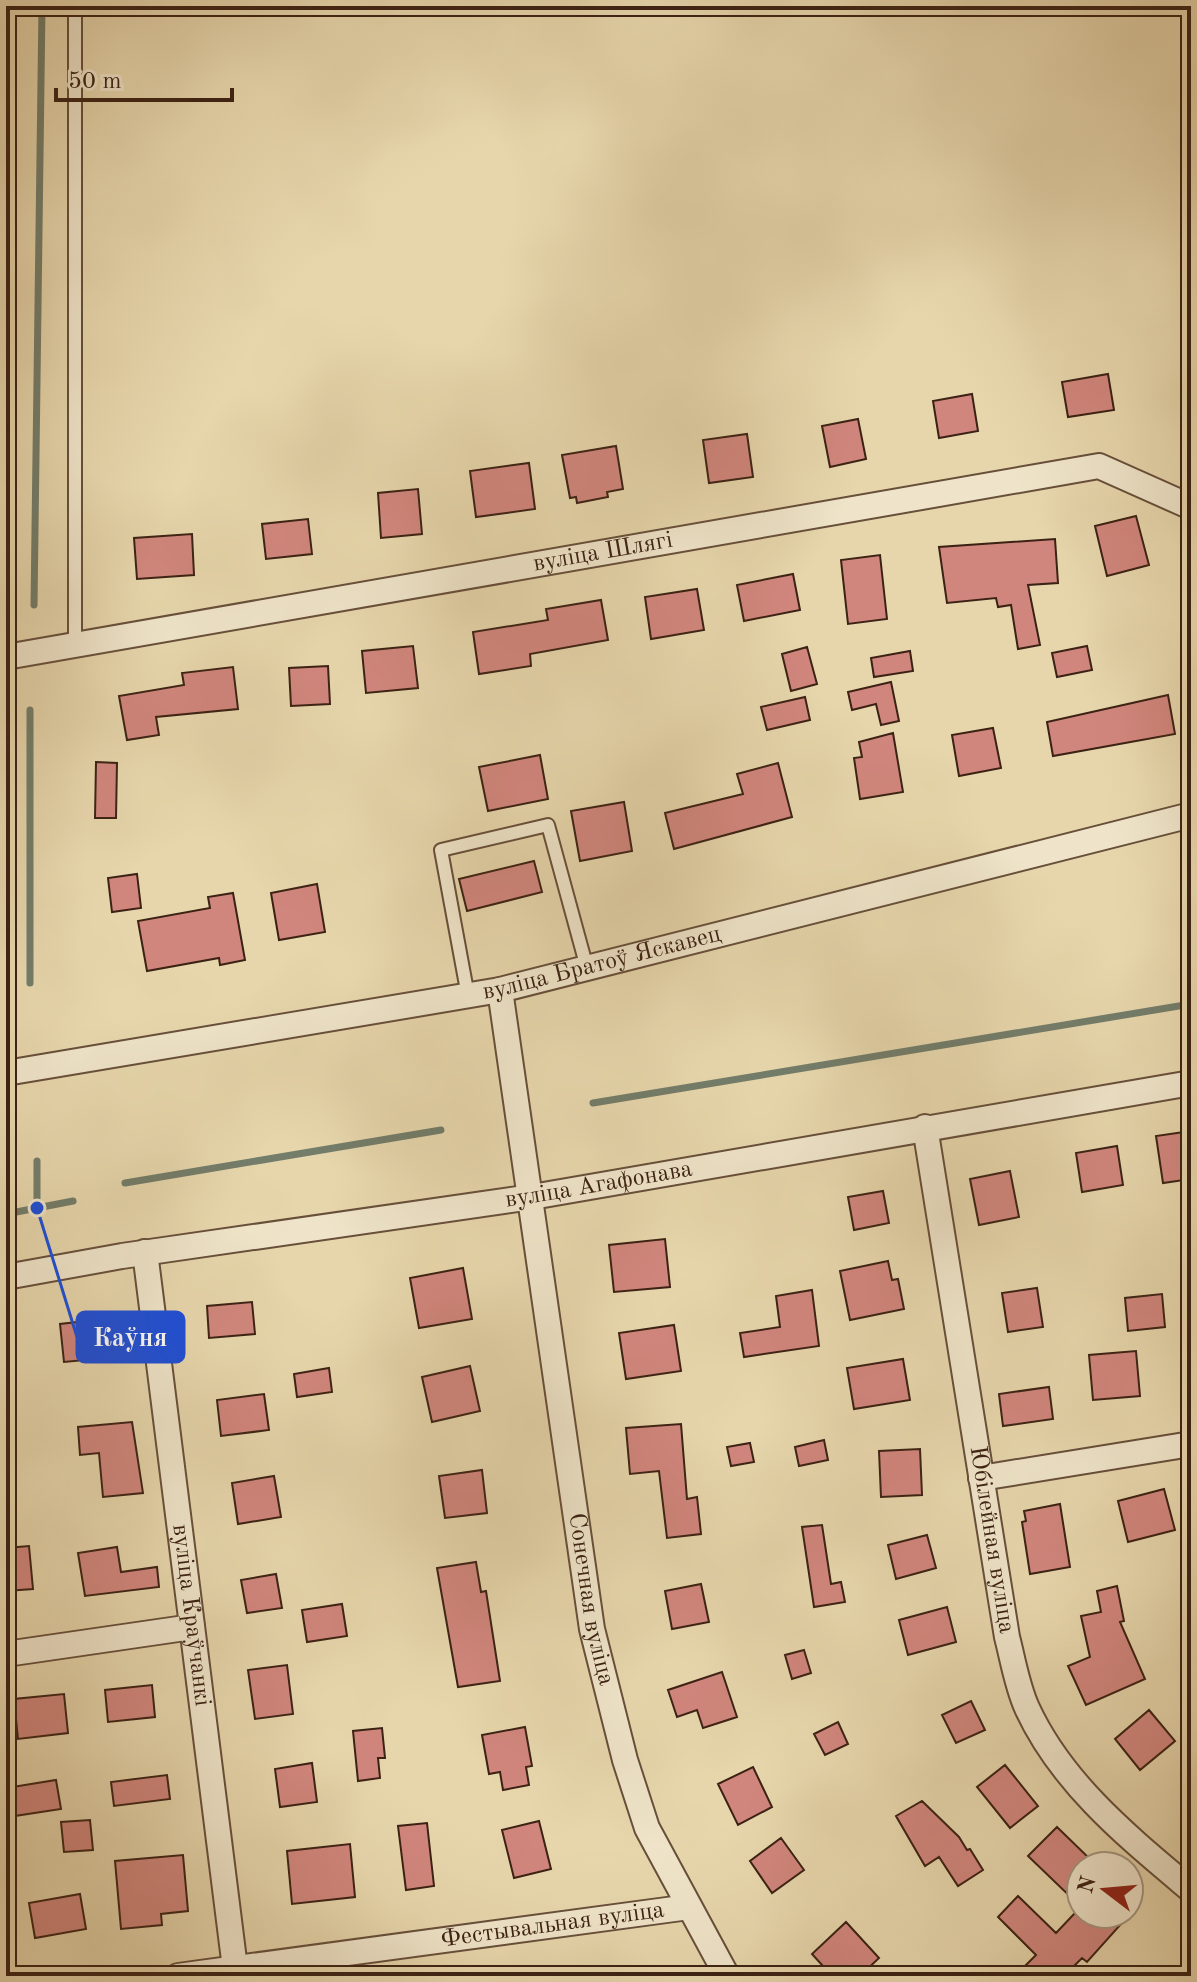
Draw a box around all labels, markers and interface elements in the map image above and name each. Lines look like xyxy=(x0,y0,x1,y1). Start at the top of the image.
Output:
scale bar xyxy=(56,52,232,102)
text: 50 m xyxy=(68,70,122,94)
street label: вуліца Шлягі xyxy=(531,529,675,577)
street label: вуліца Братоў Яскавец xyxy=(481,923,723,1005)
street label: вуліца Агафонава xyxy=(504,1157,694,1213)
callout: Каўня xyxy=(77,1312,184,1362)
text: Каўня xyxy=(93,1326,167,1352)
street label: Юбілейная вуліца xyxy=(964,1444,1018,1635)
street label: Сонечная вуліца xyxy=(563,1511,618,1688)
street label: вуліца Краўчанкі xyxy=(167,1523,214,1708)
north arrow xyxy=(1065,1850,1145,1930)
text: N xyxy=(1075,1874,1101,1896)
street label: Фестывальная вуліца xyxy=(439,1898,666,1952)

